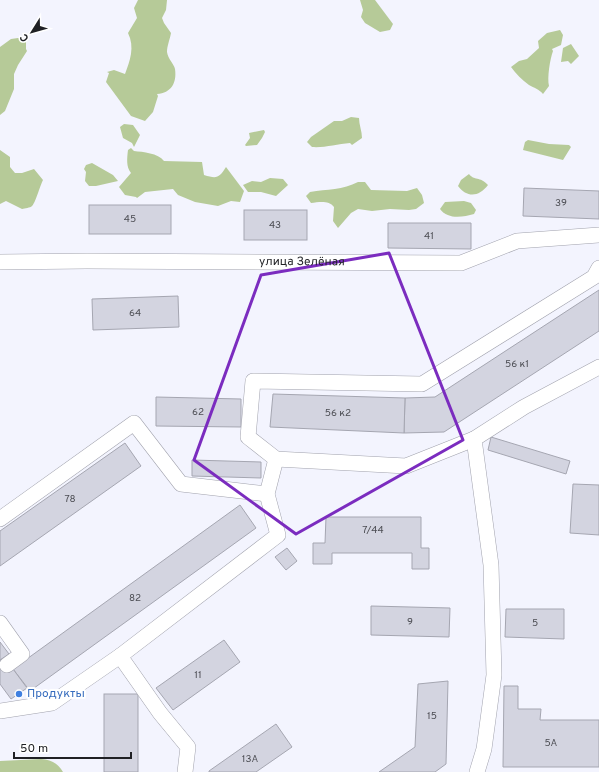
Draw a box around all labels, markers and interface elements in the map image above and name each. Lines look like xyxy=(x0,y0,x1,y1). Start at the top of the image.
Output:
north arrow xyxy=(12,12,52,52)
text: С xyxy=(17,30,33,44)
house number: 39 xyxy=(555,197,567,210)
house number: 45 xyxy=(124,213,136,226)
house number: 43 xyxy=(269,219,281,232)
house number: 41 xyxy=(424,230,434,243)
street label: улица Зелёная xyxy=(259,254,345,270)
house number: 64 xyxy=(129,307,141,320)
house number: 56 к1 xyxy=(505,358,529,371)
house number: 62 xyxy=(192,406,204,419)
house number: 56 к2 xyxy=(325,407,351,420)
house number: 78 xyxy=(64,493,76,506)
house number: 7/44 xyxy=(362,524,384,537)
house number: 82 xyxy=(129,592,141,605)
house number: 9 xyxy=(407,616,413,629)
house number: 5 xyxy=(532,617,538,630)
house number: 11 xyxy=(194,669,202,682)
place label: Продукты xyxy=(27,686,85,702)
marker: Продукты xyxy=(14,689,24,699)
house number: 15 xyxy=(427,710,437,723)
scale bar xyxy=(14,734,131,760)
house number: 5А xyxy=(545,737,558,750)
text: 50 m xyxy=(20,741,48,757)
house number: 13А xyxy=(242,753,258,766)

